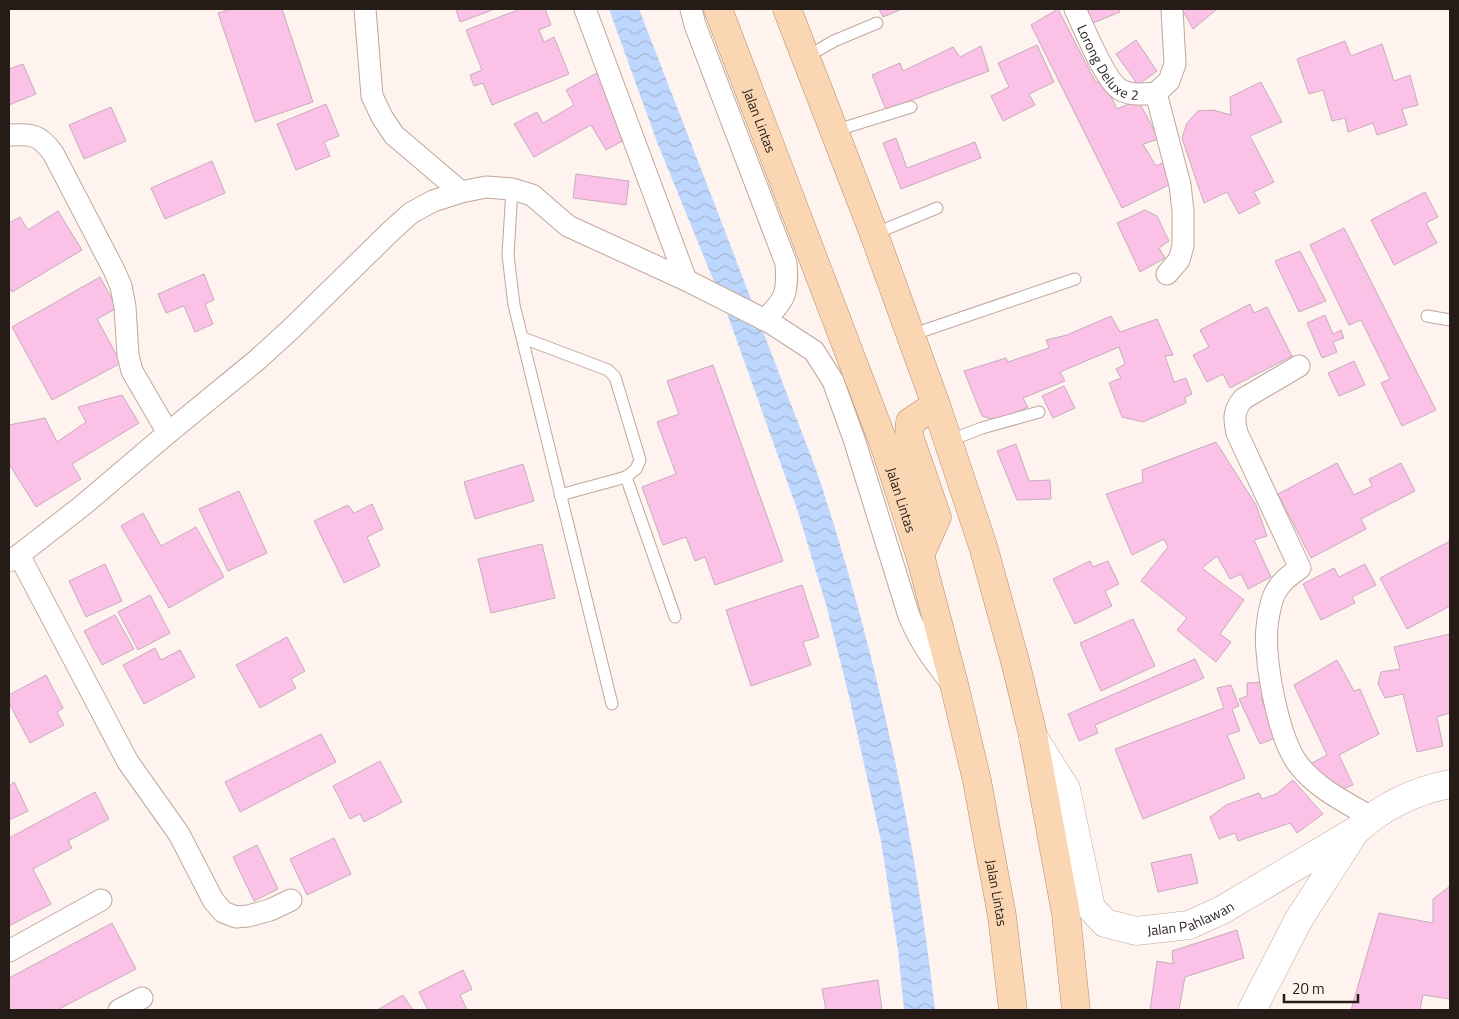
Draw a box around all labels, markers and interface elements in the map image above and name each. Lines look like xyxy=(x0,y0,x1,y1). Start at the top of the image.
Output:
street label: Lorong Deluxe 2 xyxy=(1073,21,1140,105)
street label: Jalan Lintas xyxy=(739,85,782,156)
street label: Jalan Lintas xyxy=(882,464,922,535)
street label: Jalan Lintas xyxy=(981,858,1014,927)
street label: Jalan Pahlawan xyxy=(1146,895,1237,940)
scale bar xyxy=(1284,972,1358,1004)
text: 20 m xyxy=(1292,977,1325,1000)

